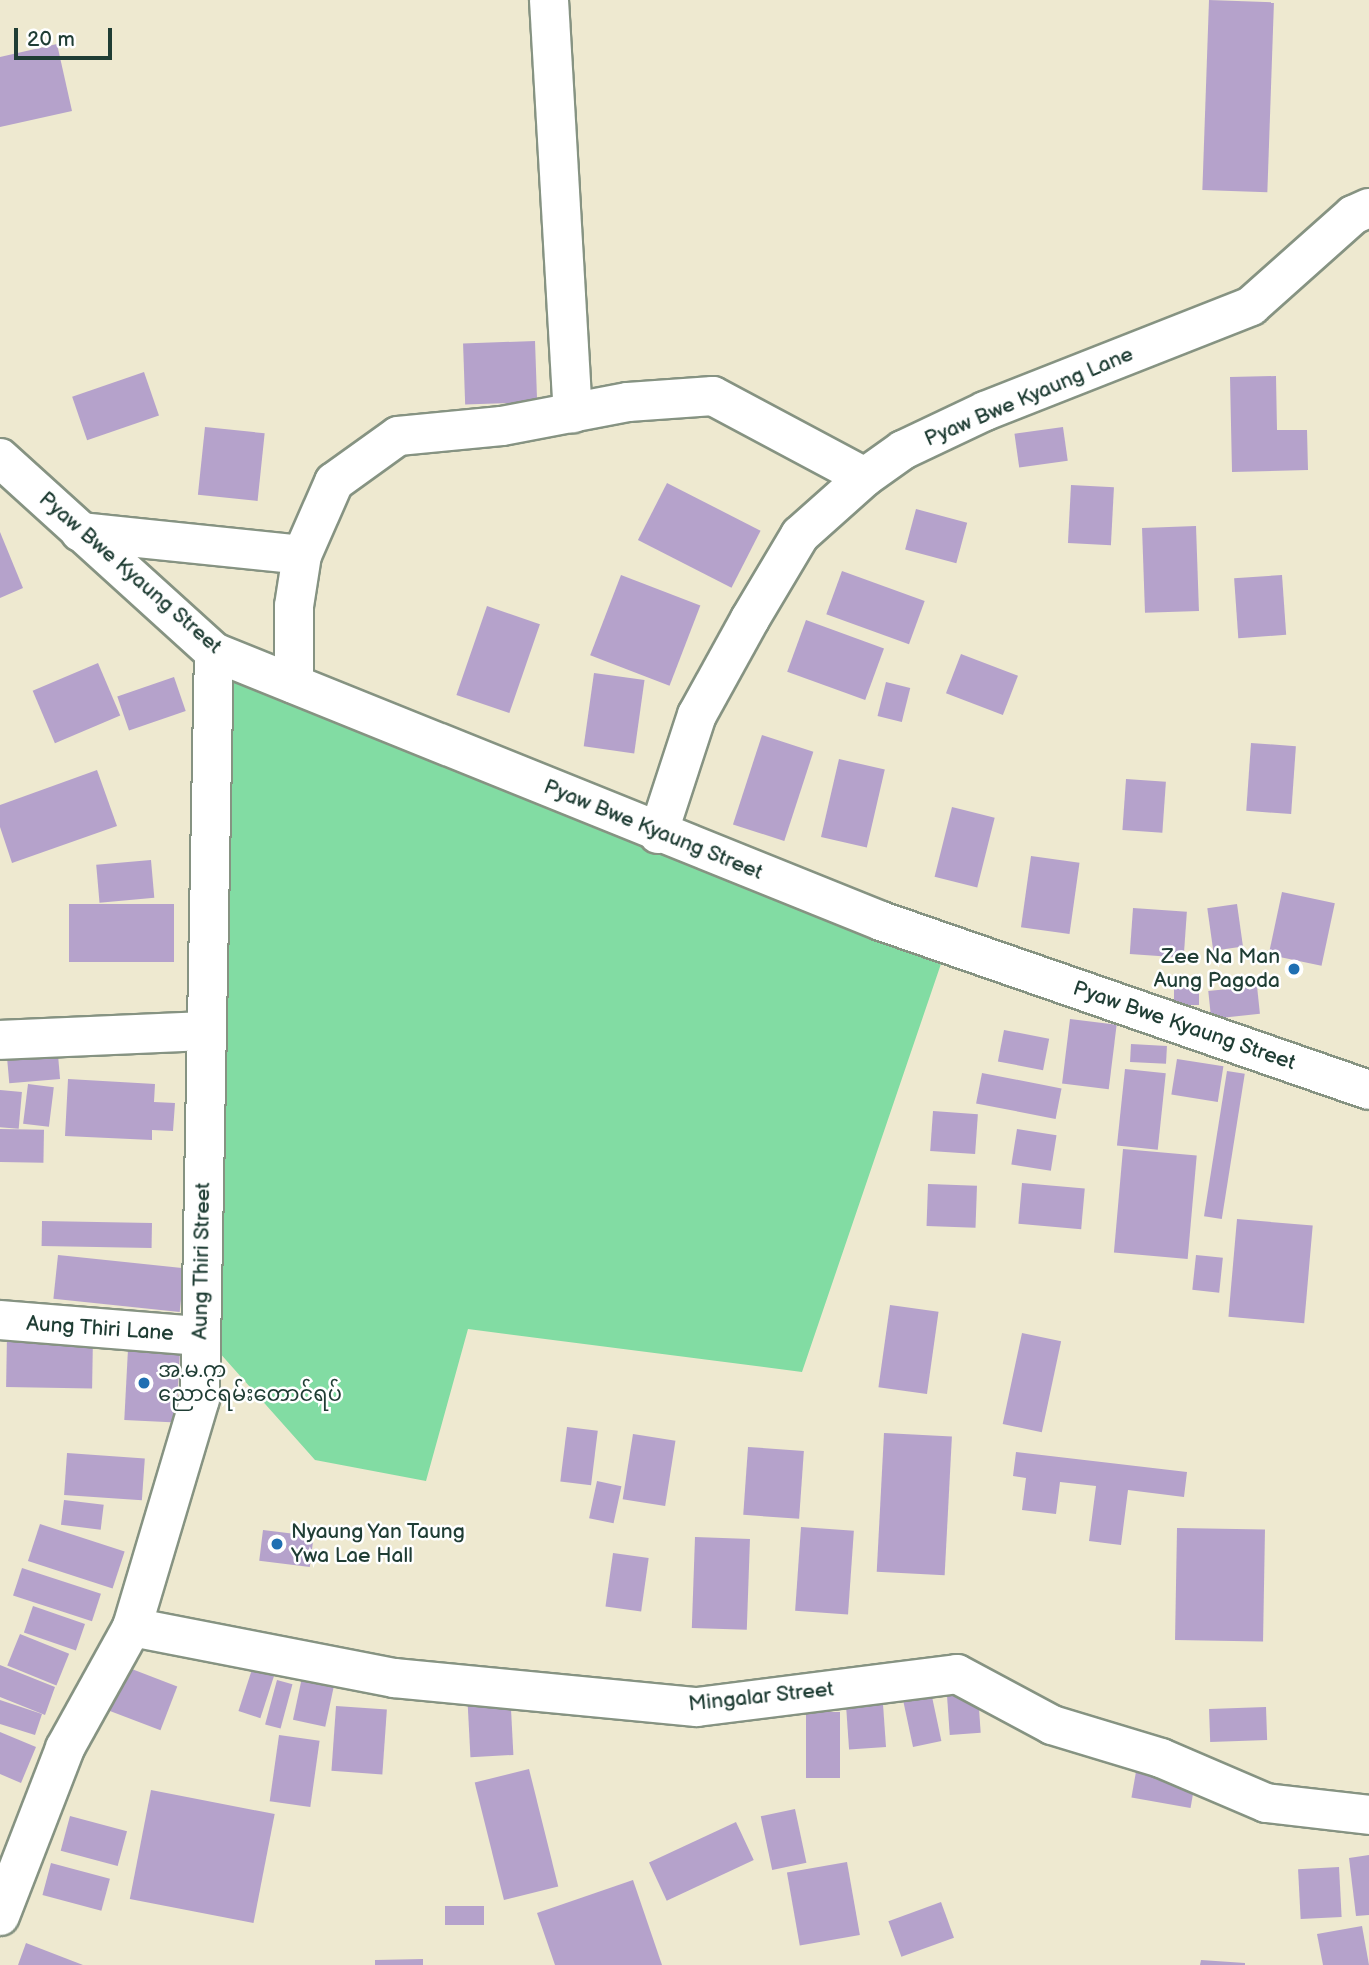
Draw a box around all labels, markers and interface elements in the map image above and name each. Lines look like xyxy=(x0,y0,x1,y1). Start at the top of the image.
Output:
scale bar xyxy=(18,14,116,58)
text: 20 m xyxy=(27,27,75,52)
street label: Pyaw Bwe Kyaung Lane xyxy=(921,342,1137,452)
street label: Pyaw Bwe Kyaung Street xyxy=(33,487,227,659)
street label: Pyaw Bwe Kyaung Street xyxy=(540,774,766,886)
place label: Zee Na Man Aung Pagoda xyxy=(1154,944,1280,994)
marker: Zee Na Man Aung Pagoda xyxy=(1286,961,1302,977)
street label: Pyaw Bwe Kyaung Street xyxy=(1069,976,1299,1076)
street label: Aung Thiri Street xyxy=(188,1182,216,1340)
street label: Aung Thiri Lane xyxy=(25,1311,175,1347)
place label: အ.မ.က ညောင်ရမ်းတောင်ရပ် xyxy=(158,1358,342,1408)
marker: အ.မ.က ညောင်ရမ်းတောင်ရပ် xyxy=(136,1375,152,1391)
place label: Nyaung Yan Taung Ywa Lae Hall xyxy=(291,1519,467,1569)
marker: Nyaung Yan Taung Ywa Lae Hall xyxy=(269,1536,285,1552)
street label: Mingalar Street xyxy=(687,1677,835,1717)

